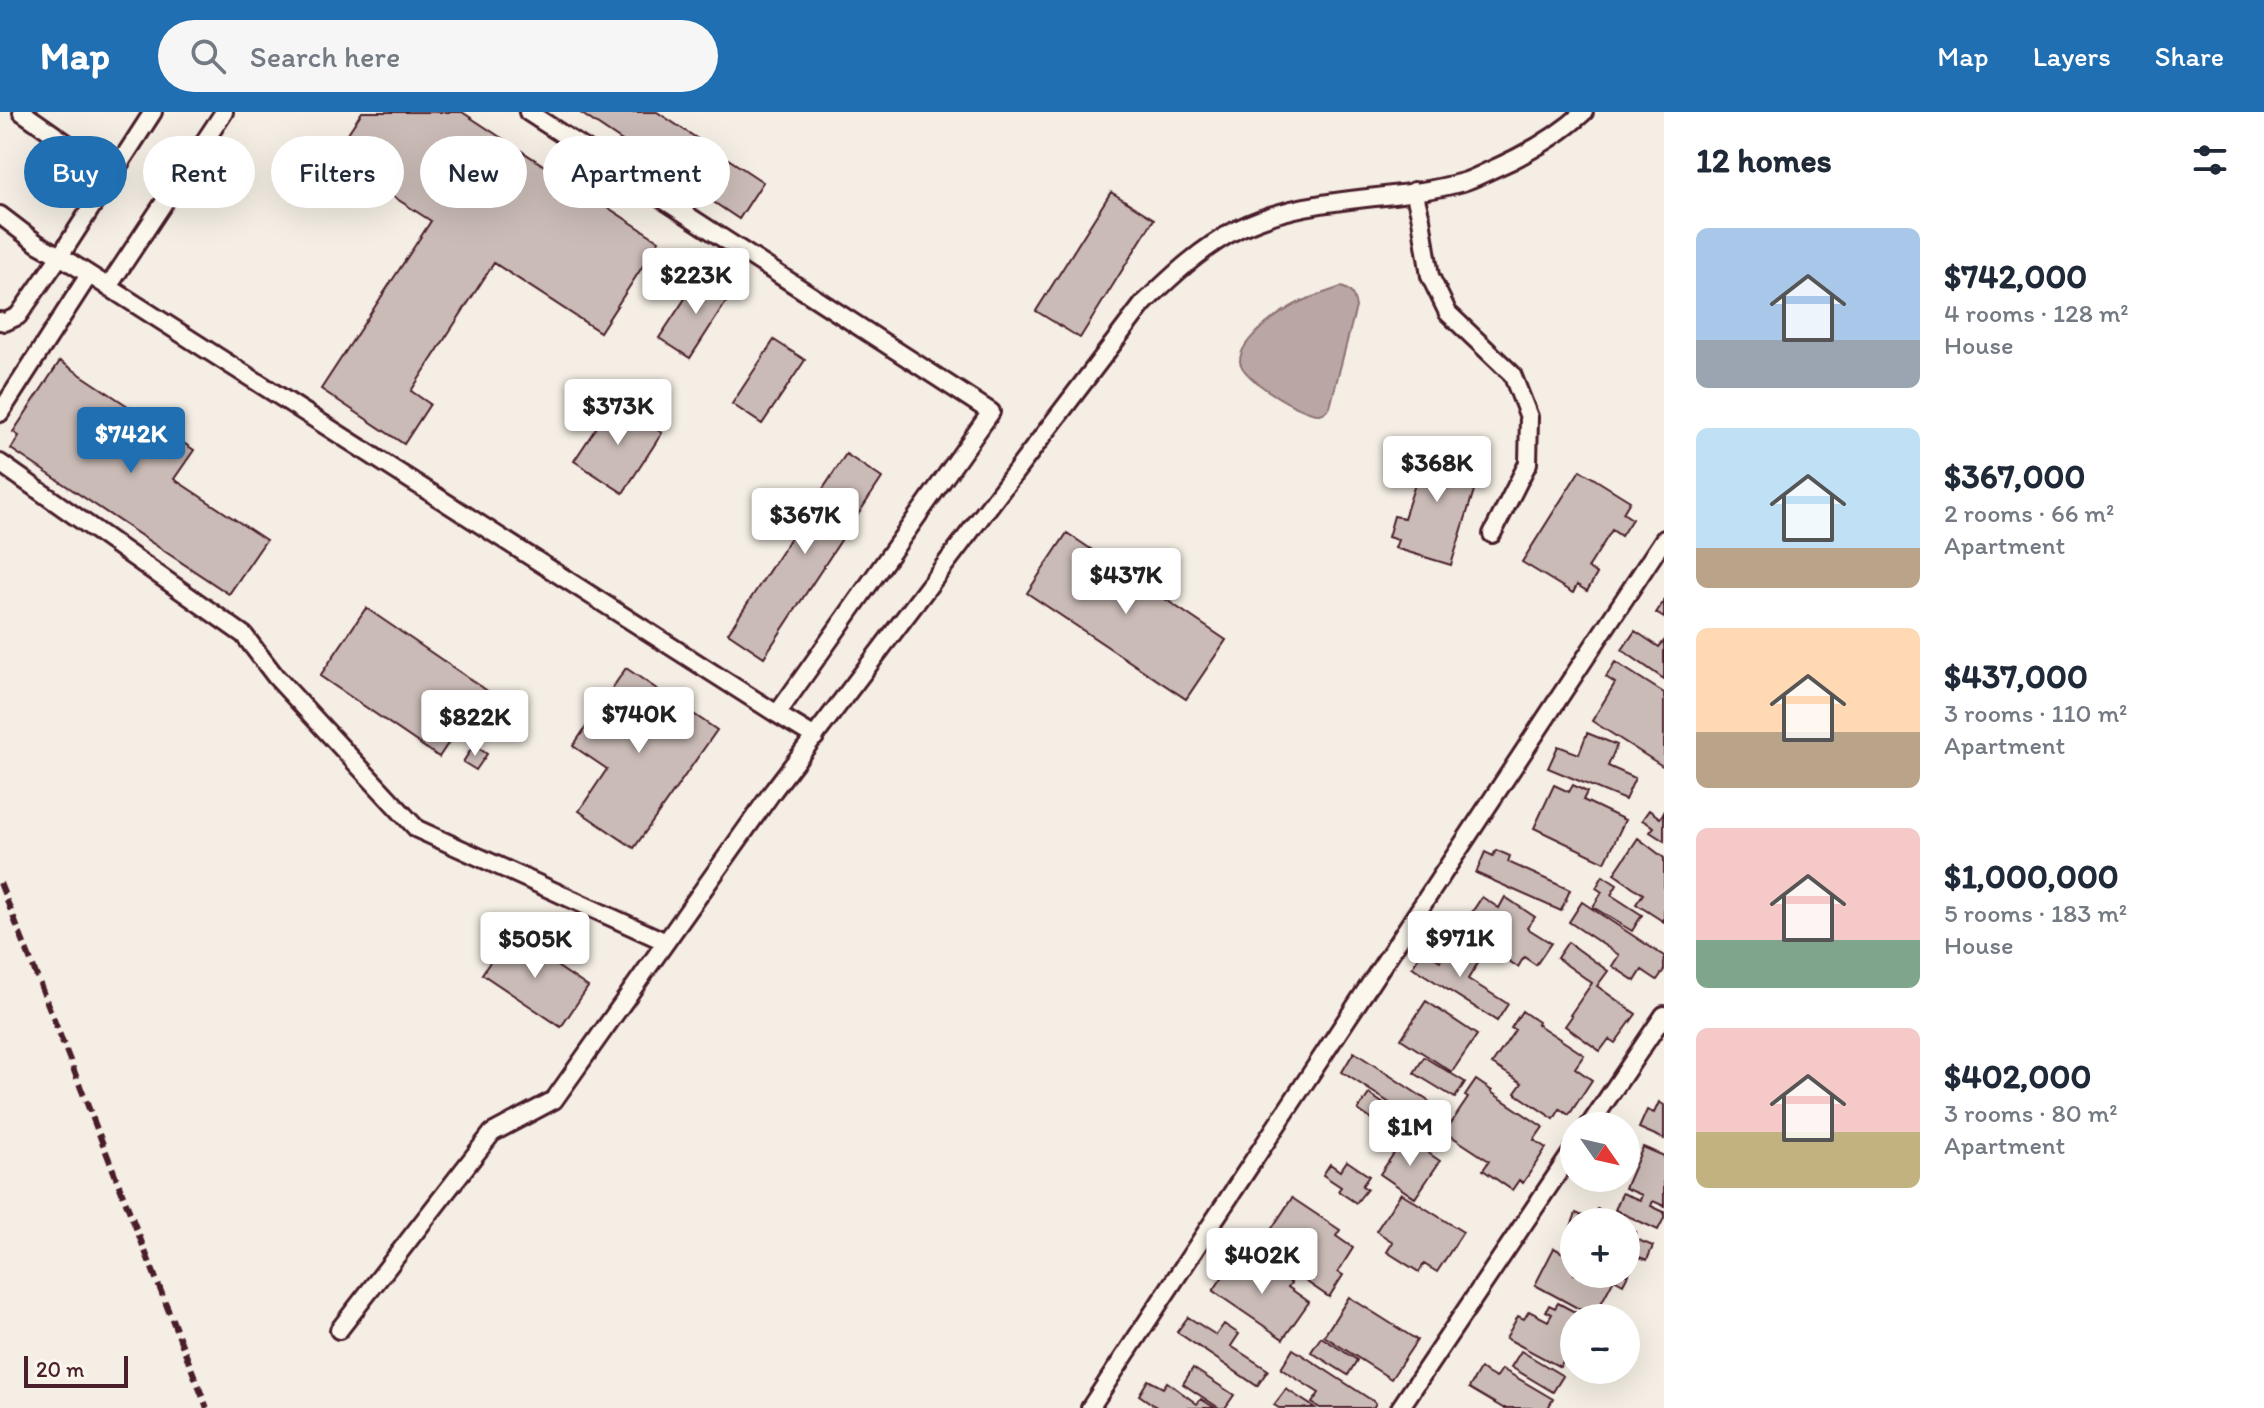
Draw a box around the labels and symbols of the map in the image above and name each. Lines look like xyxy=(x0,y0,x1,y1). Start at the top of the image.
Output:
pin: $223K xyxy=(640,248,752,316)
pin: $373K xyxy=(562,379,674,447)
pin: $742K xyxy=(75,407,187,475)
pin: $368K xyxy=(1381,436,1493,504)
pin: $367K xyxy=(749,488,861,556)
pin: $437K xyxy=(1070,548,1182,616)
pin: $740K xyxy=(583,687,695,755)
pin: $822K xyxy=(419,690,531,758)
pin: $971K xyxy=(1404,911,1516,979)
pin: $505K xyxy=(479,912,591,980)
pin: $1M xyxy=(1371,1100,1449,1168)
north arrow xyxy=(1560,1112,1640,1192)
pin: $402K xyxy=(1206,1228,1318,1296)
scale bar xyxy=(24,1352,128,1388)

